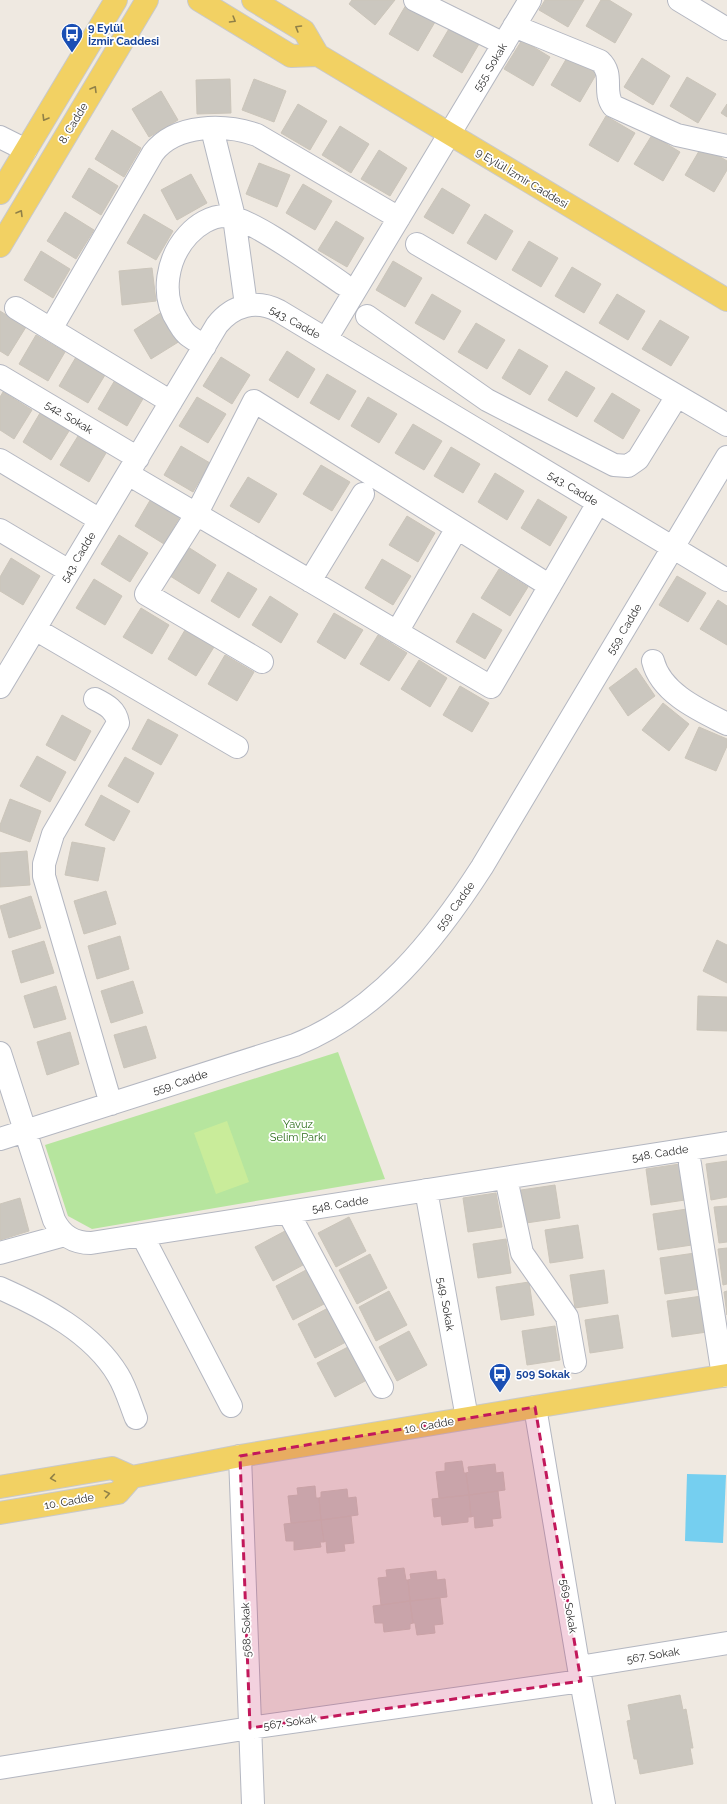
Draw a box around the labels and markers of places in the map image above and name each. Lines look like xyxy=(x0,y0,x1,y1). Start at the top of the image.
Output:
bus stop icon: 9 Eylül İzmir Caddesi xyxy=(59,21,85,54)
place label: 9 Eylül İzmir Caddesi xyxy=(88,22,159,48)
bus stop icon: 509 Sokak xyxy=(487,1361,513,1394)
place label: 509 Sokak xyxy=(516,1368,571,1381)

